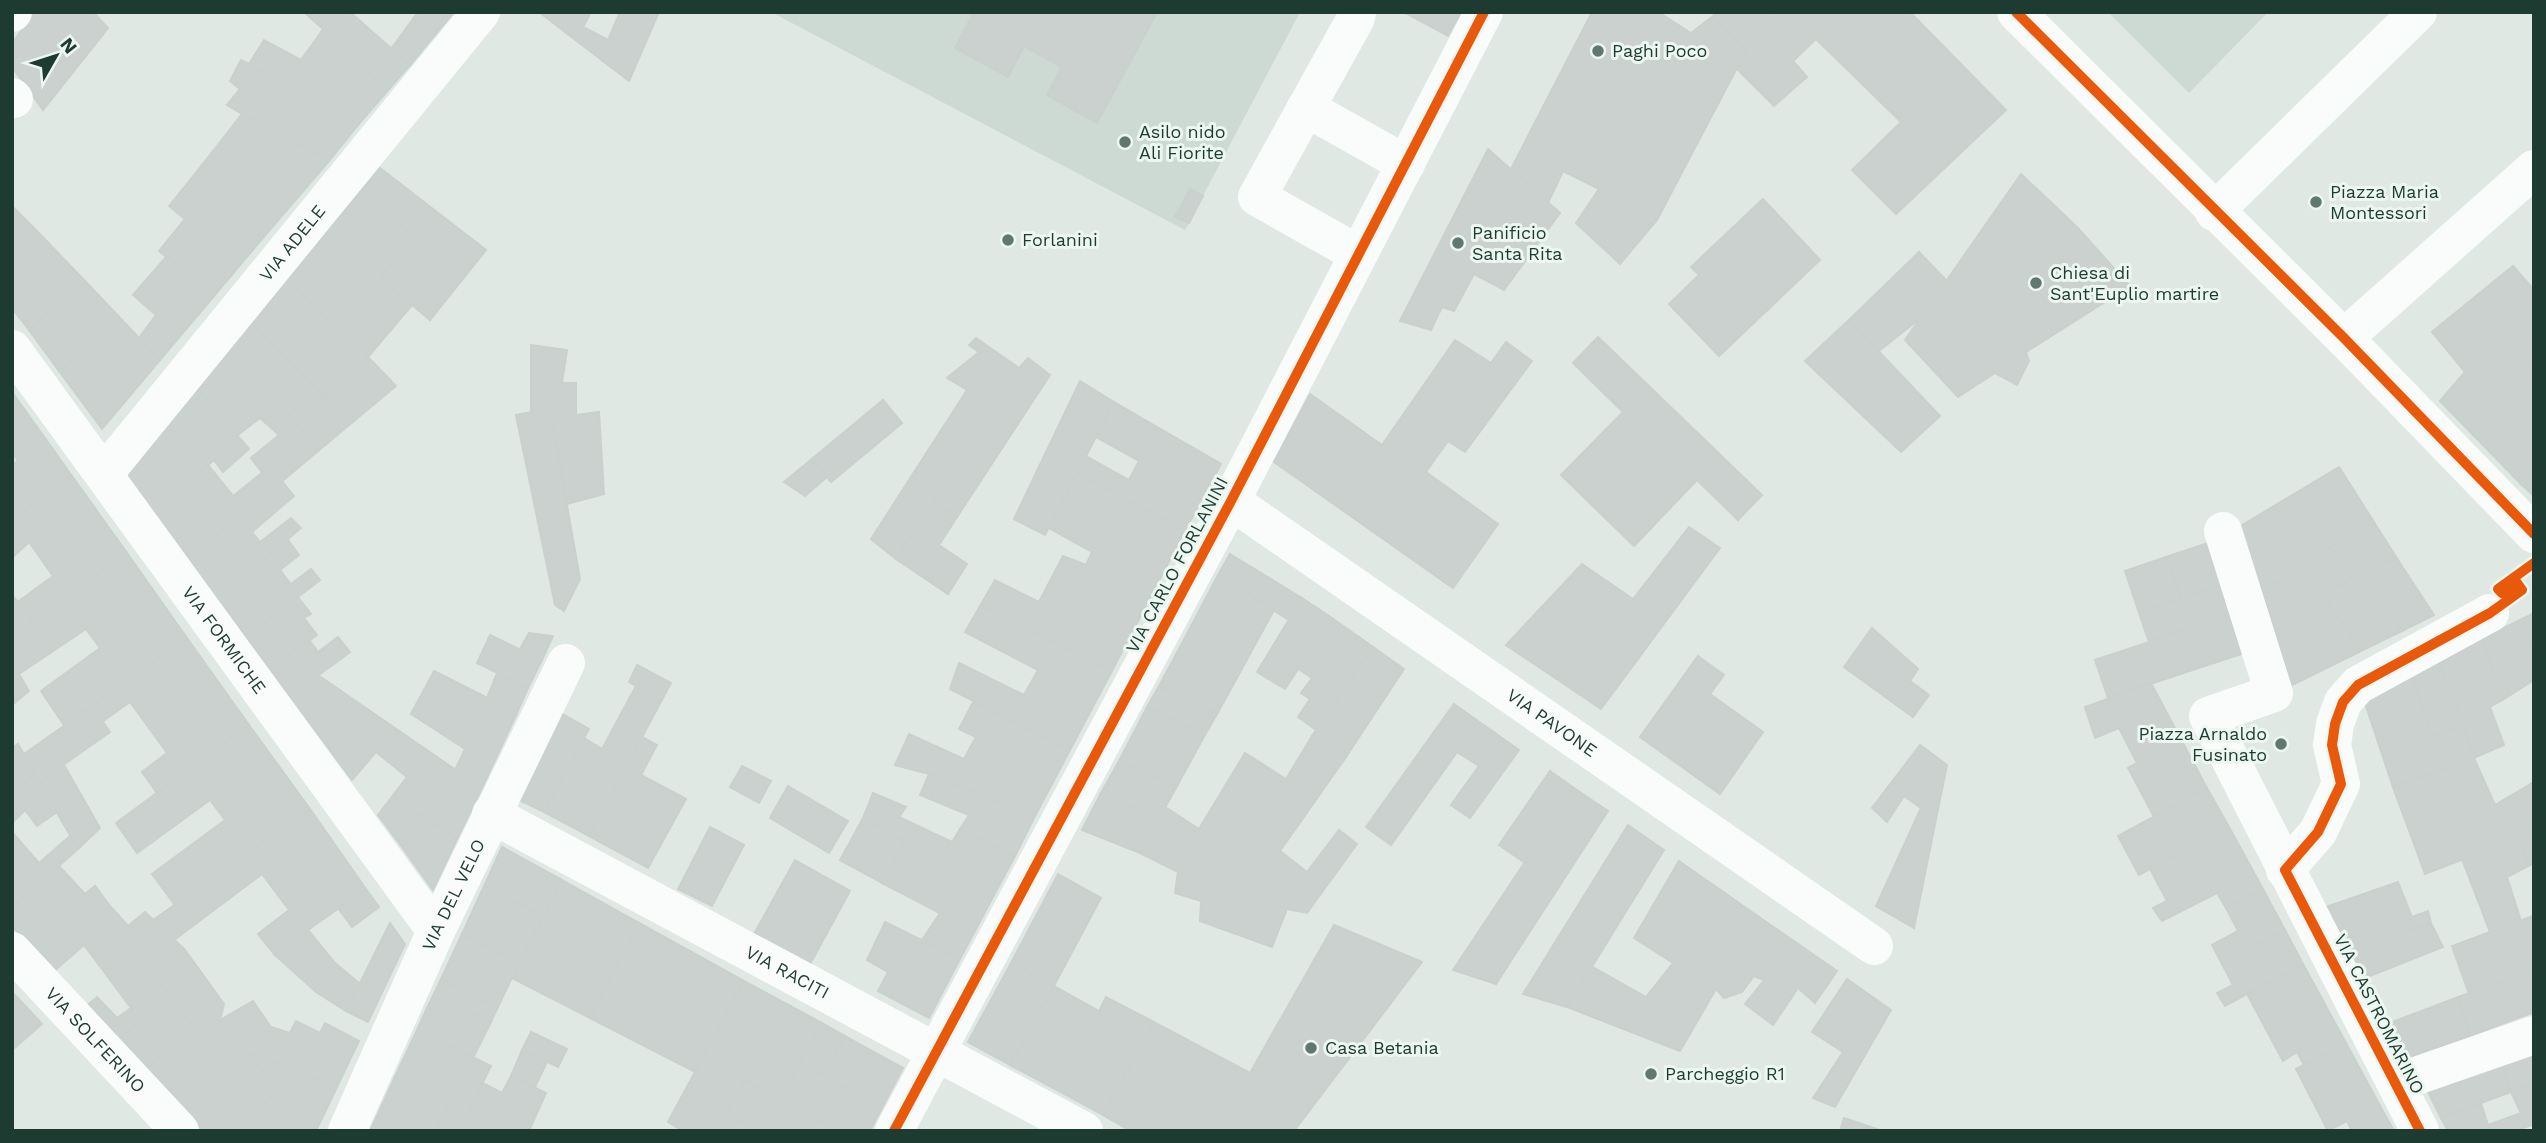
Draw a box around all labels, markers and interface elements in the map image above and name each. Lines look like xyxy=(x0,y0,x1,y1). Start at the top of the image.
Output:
north arrow xyxy=(21,21,91,91)
text: N xyxy=(55,33,82,58)
place label: Paghi Poco xyxy=(1612,40,1707,61)
marker: Paghi Poco xyxy=(1590,43,1606,59)
place label: Asilo nido Ali Fiorite xyxy=(1139,121,1226,163)
marker: Asilo nido Ali Fiorite xyxy=(1117,134,1133,150)
place label: Piazza Maria Montessori xyxy=(2330,181,2439,223)
marker: Piazza Maria Montessori xyxy=(2308,194,2324,210)
street label: VIA ADELE xyxy=(255,200,329,285)
place label: Panificio Santa Rita xyxy=(1472,222,1562,264)
place label: Forlanini xyxy=(1022,229,1098,250)
marker: Forlanini xyxy=(1000,232,1016,248)
marker: Panificio Santa Rita xyxy=(1450,235,1466,251)
place label: Chiesa di Sant'Euplio martire xyxy=(2050,262,2219,304)
marker: Chiesa di Sant'Euplio martire xyxy=(2028,275,2044,291)
street label: VIA CARLO FORLANINI xyxy=(1121,473,1232,656)
street label: VIA FORMICHE xyxy=(178,582,271,698)
street label: VIA PAVONE xyxy=(1503,684,1601,761)
place label: Piazza Arnaldo Fusinato xyxy=(2138,723,2267,765)
marker: Piazza Arnaldo Fusinato xyxy=(2273,736,2289,752)
street label: VIA DEL VELO xyxy=(418,835,489,954)
street label: VIA CASTROMARINO xyxy=(2330,930,2429,1097)
street label: VIA RACITI xyxy=(742,941,833,1003)
street label: VIA SOLFERINO xyxy=(41,983,150,1097)
place label: Casa Betania xyxy=(1325,1037,1439,1058)
marker: Casa Betania xyxy=(1303,1040,1319,1056)
place label: Parcheggio R1 xyxy=(1665,1063,1785,1084)
marker: Parcheggio R1 xyxy=(1643,1066,1659,1082)

